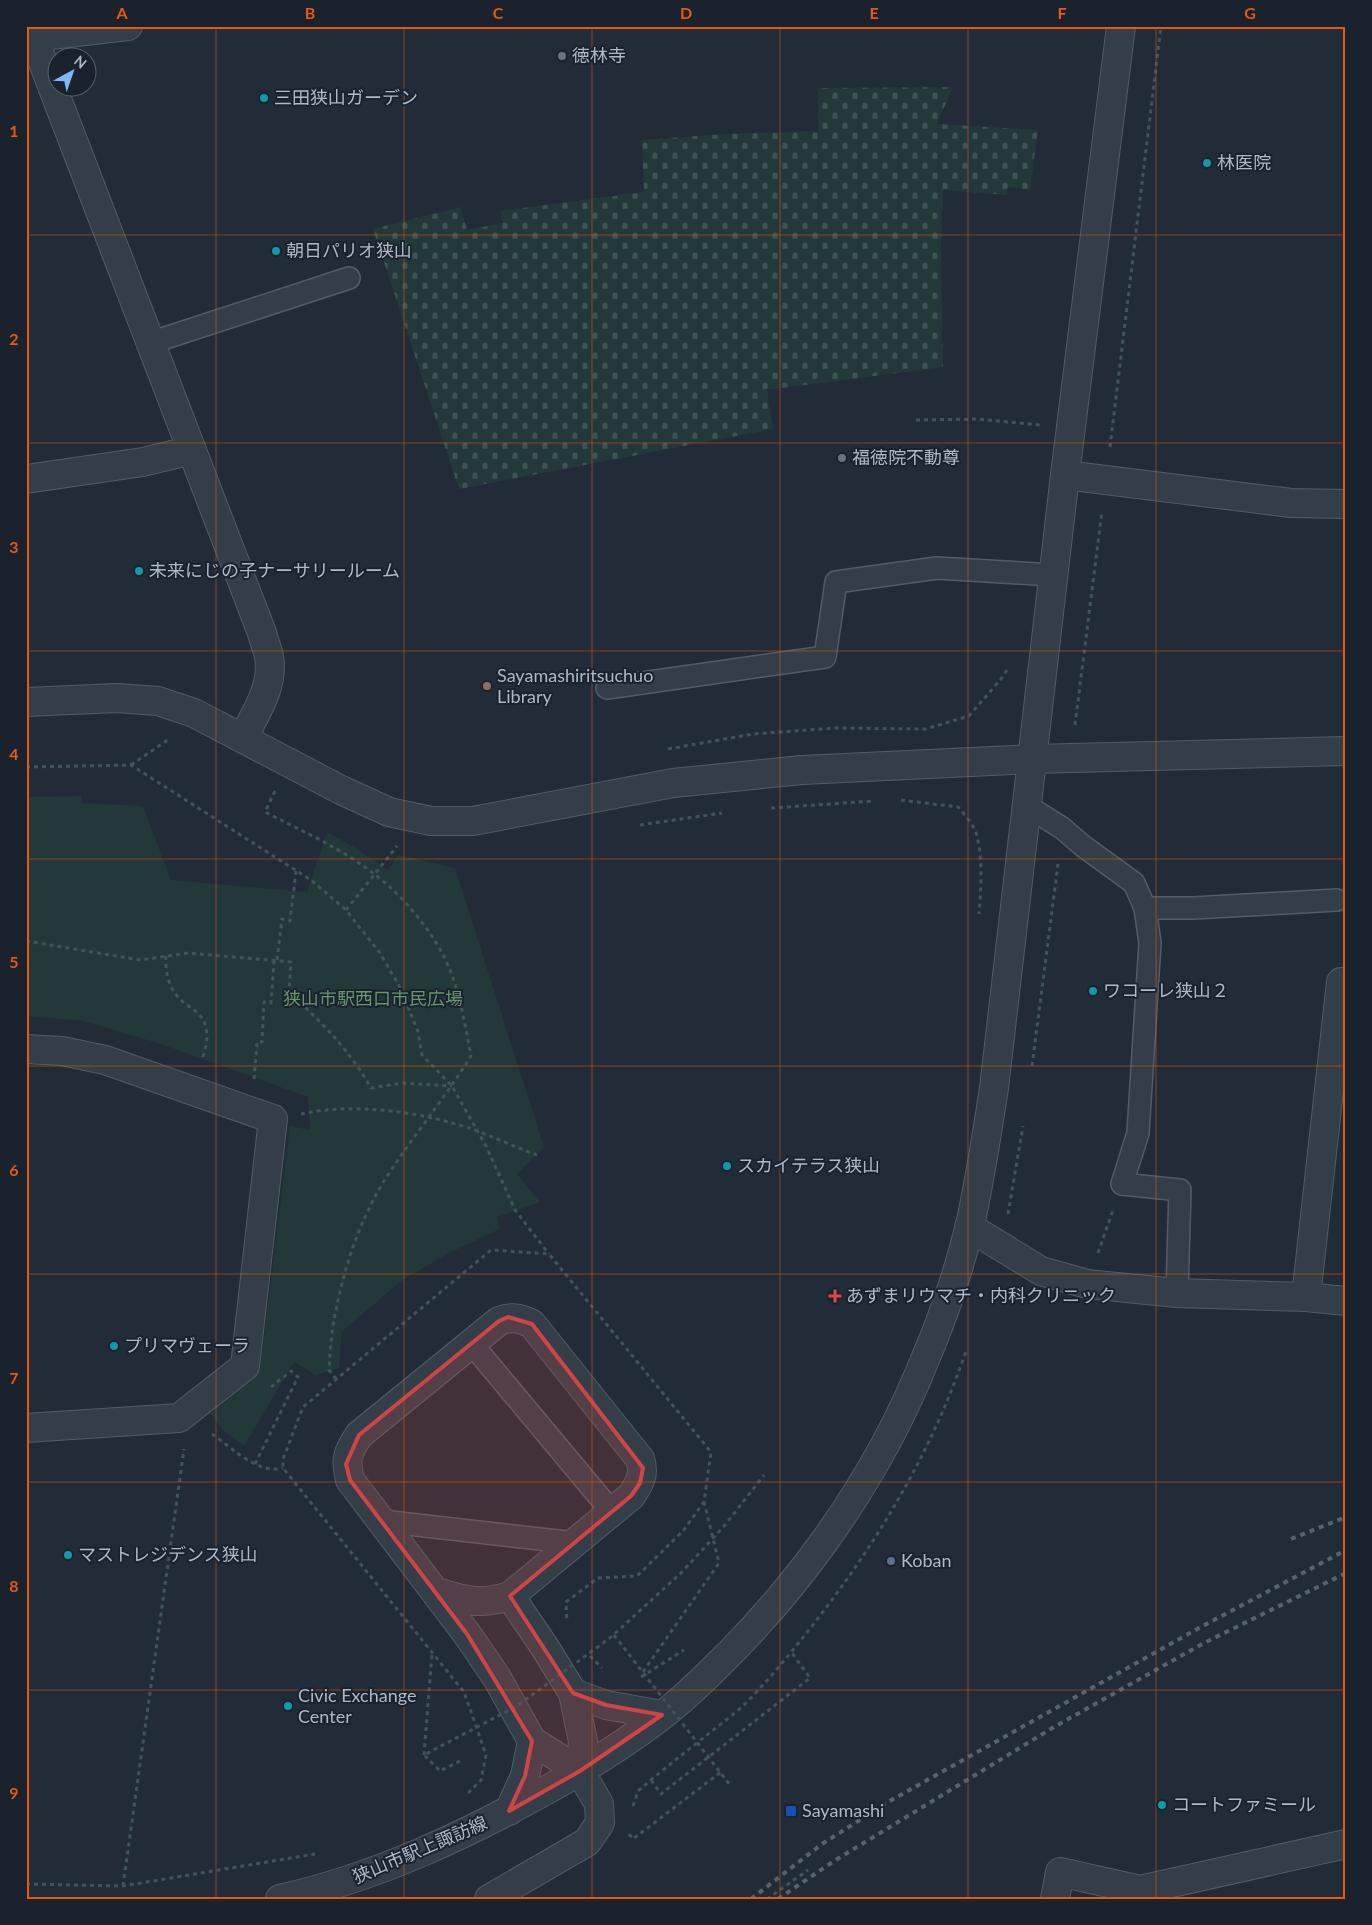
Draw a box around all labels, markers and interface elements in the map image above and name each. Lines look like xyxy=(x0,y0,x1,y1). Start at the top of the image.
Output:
text: A xyxy=(115,3,128,22)
text: B xyxy=(305,3,315,22)
text: C xyxy=(493,3,504,22)
text: D xyxy=(680,3,692,22)
text: E xyxy=(869,3,879,22)
text: F xyxy=(1057,3,1067,22)
text: G xyxy=(1244,3,1256,22)
place label: 徳林寺 xyxy=(572,44,626,66)
north arrow xyxy=(48,48,98,98)
marker: 徳林寺 xyxy=(556,50,568,62)
text: N xyxy=(71,52,90,72)
place label: 三田狭山ガーデン xyxy=(274,86,418,108)
marker: 三田狭山ガーデン xyxy=(258,92,270,104)
text: 1 xyxy=(9,121,19,140)
place label: 林医院 xyxy=(1217,151,1271,173)
marker: 林医院 xyxy=(1201,157,1213,169)
place label: 朝日パリオ狭山 xyxy=(286,239,412,261)
marker: 朝日パリオ狭山 xyxy=(270,245,282,257)
text: 2 xyxy=(9,329,19,348)
place label: 福徳院不動尊 xyxy=(852,446,960,468)
marker: 福徳院不動尊 xyxy=(836,452,848,464)
text: 3 xyxy=(9,537,19,556)
place label: 未来にじの子ナーサリールーム xyxy=(149,559,400,581)
marker: 未来にじの子ナーサリールーム xyxy=(133,565,145,577)
place label: Sayamashiritsuchuo Library xyxy=(497,664,653,707)
marker: Sayamashiritsuchuo Library xyxy=(481,680,493,692)
text: 4 xyxy=(9,744,19,763)
text: 5 xyxy=(9,952,19,971)
place label: ワコーレ狭山２ xyxy=(1103,979,1229,1001)
marker: ワコーレ狭山２ xyxy=(1087,985,1099,997)
park label: 狭山市駅西口市民広場 xyxy=(283,987,463,1009)
place label: スカイテラス狭山 xyxy=(737,1154,880,1176)
text: 6 xyxy=(9,1160,19,1179)
marker: スカイテラス狭山 xyxy=(721,1160,733,1172)
place label: あずまリウマチ・内科クリニック xyxy=(846,1284,1116,1306)
marker: あずまリウマチ・内科クリニック xyxy=(828,1289,842,1303)
place label: プリマヴェーラ xyxy=(124,1334,250,1356)
marker: プリマヴェーラ xyxy=(108,1340,120,1352)
text: 7 xyxy=(9,1368,19,1387)
place label: マストレジデンス狭山 xyxy=(78,1543,258,1565)
marker: マストレジデンス狭山 xyxy=(62,1549,74,1561)
place label: Koban xyxy=(901,1549,952,1571)
marker: Koban xyxy=(885,1555,897,1567)
text: 8 xyxy=(9,1576,19,1595)
place label: Civic Exchange Center xyxy=(298,1684,416,1727)
marker: Civic Exchange Center xyxy=(282,1700,294,1712)
text: 9 xyxy=(9,1783,19,1802)
place label: コートファミール xyxy=(1172,1793,1316,1815)
place label: Sayamashi xyxy=(802,1799,884,1821)
marker: コートファミール xyxy=(1156,1799,1168,1811)
marker: Sayamashi xyxy=(784,1804,798,1818)
street label: 狭山市駅上諏訪線 xyxy=(349,1811,490,1887)

